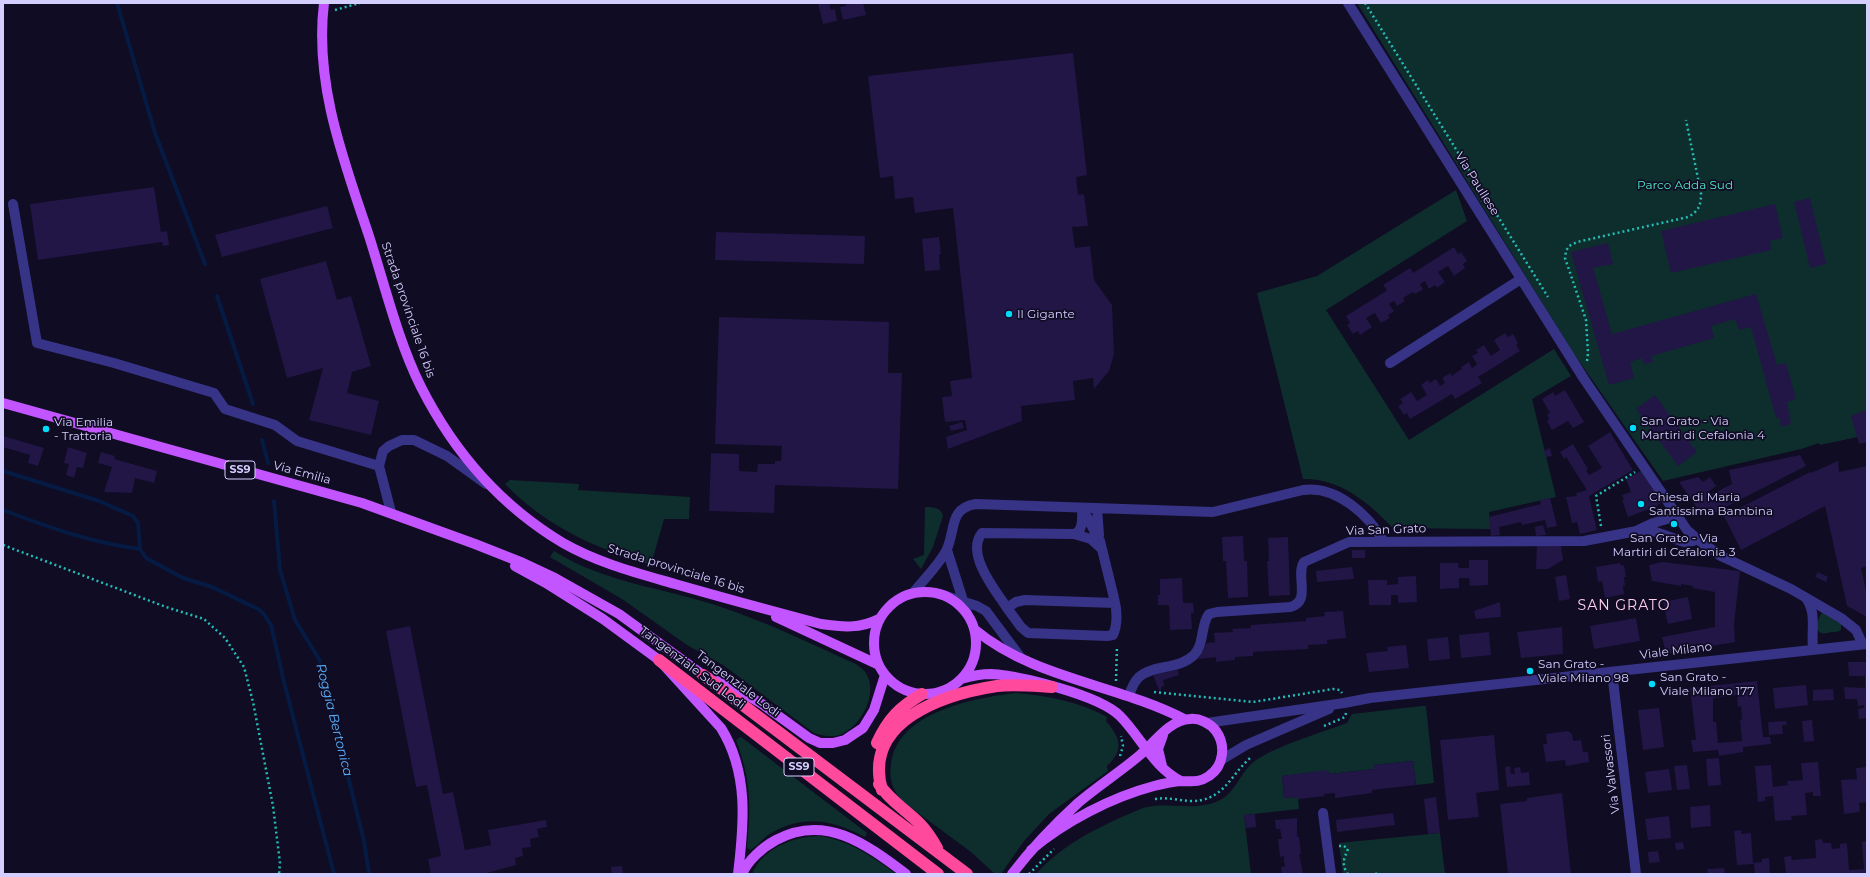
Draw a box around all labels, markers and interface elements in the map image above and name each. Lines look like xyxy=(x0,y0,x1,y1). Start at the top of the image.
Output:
street label: Via Paullese xyxy=(1452,150,1502,218)
park label: Parco Adda Sud xyxy=(1637,178,1733,192)
street label: Strada provinciale 16 bis xyxy=(378,240,438,380)
place label: Il Gigante xyxy=(1017,307,1075,321)
marker: Il Gigante xyxy=(1004,309,1014,319)
place label: San Grato - Via Martiri di Cefalonia 4 xyxy=(1641,414,1765,442)
place label: Via Emilia - Trattoria xyxy=(54,415,113,443)
marker: San Grato - Via Martiri di Cefalonia 4 xyxy=(1628,423,1638,433)
marker: Via Emilia - Trattoria xyxy=(41,424,51,434)
street label: Via Emilia xyxy=(272,458,332,488)
road number: SS9 xyxy=(225,461,255,479)
place label: Chiesa di Maria Santissima Bambina xyxy=(1649,490,1773,518)
marker: Chiesa di Maria Santissima Bambina xyxy=(1636,499,1646,509)
marker: San Grato - Via Martiri di Cefalonia 3 xyxy=(1669,519,1679,529)
street label: Via San Grato xyxy=(1346,521,1426,539)
place label: San Grato - Via Martiri di Cefalonia 3 xyxy=(1613,531,1735,559)
street label: Strada provinciale 16 bis xyxy=(606,541,746,597)
district label: SAN GRATO xyxy=(1578,598,1670,614)
street label: Tangenziale Sud Lodi xyxy=(637,624,747,712)
street label: Viale Milano xyxy=(1639,639,1713,663)
street label: Tangenziale Lodi xyxy=(693,648,783,720)
place label: San Grato - Viale Milano 98 xyxy=(1538,657,1629,685)
water label: Roggia Bertonica xyxy=(312,662,356,778)
marker: San Grato - Viale Milano 98 xyxy=(1525,666,1535,676)
place label: San Grato - Viale Milano 177 xyxy=(1660,670,1754,698)
marker: San Grato - Viale Milano 177 xyxy=(1647,679,1657,689)
street label: Via Valvassori xyxy=(1599,733,1623,815)
road number: SS9 xyxy=(784,758,814,776)

